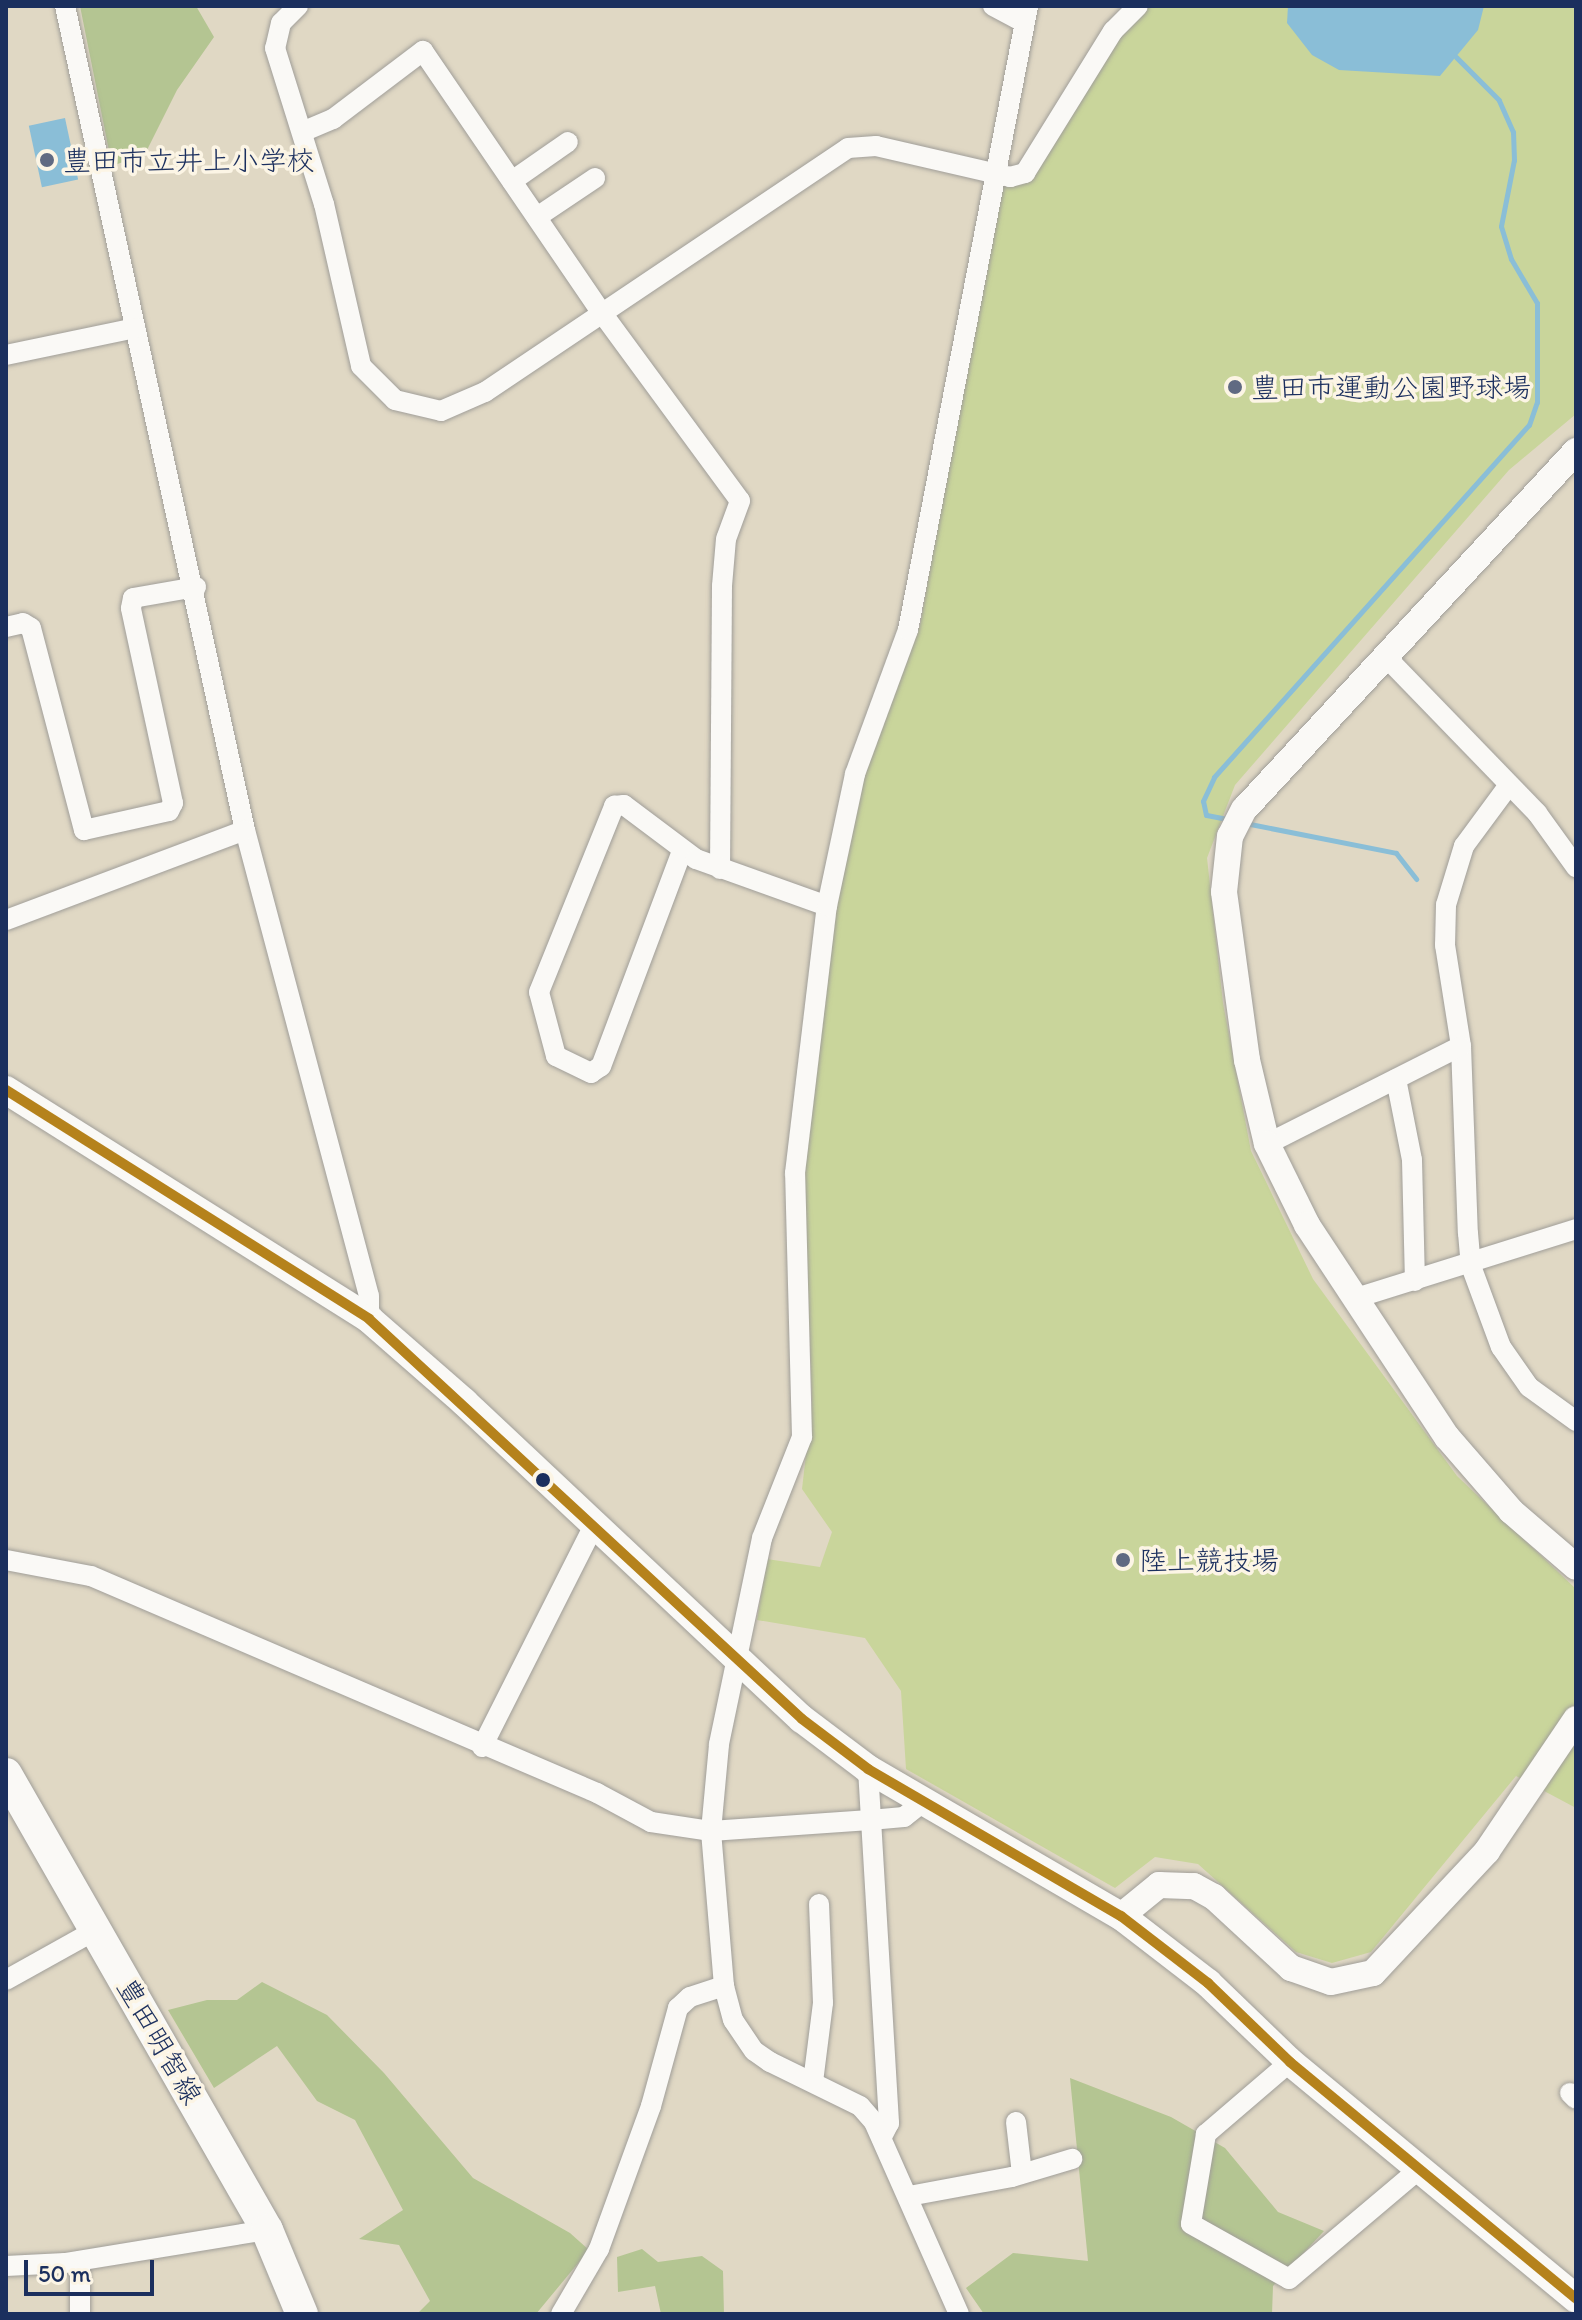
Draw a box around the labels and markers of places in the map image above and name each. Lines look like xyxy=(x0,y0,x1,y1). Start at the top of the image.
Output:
place label: 豊田市立井上小学校 xyxy=(63,143,315,177)
marker: 豊田市立井上小学校 xyxy=(38,151,56,169)
place label: 豊田市運動公園野球場 xyxy=(1251,370,1531,404)
marker: 豊田市運動公園野球場 xyxy=(1226,378,1244,396)
unlabelled marker xyxy=(535,1472,551,1488)
place label: 陸上競技場 xyxy=(1139,1543,1279,1577)
marker: 陸上競技場 xyxy=(1114,1551,1132,1569)

